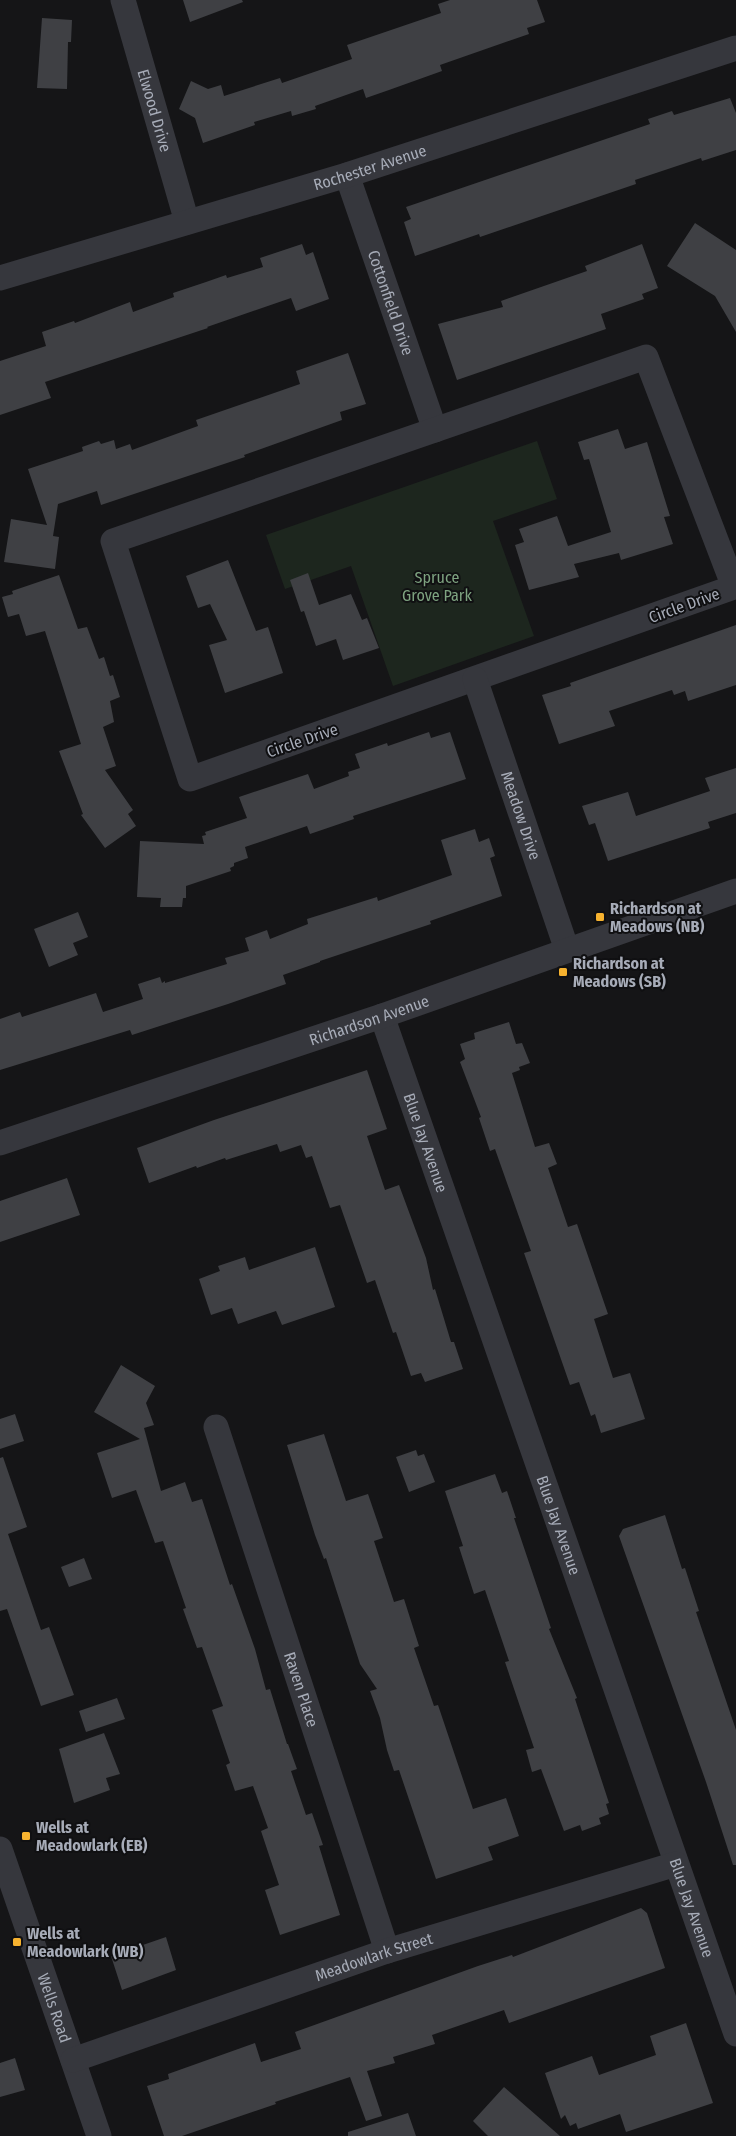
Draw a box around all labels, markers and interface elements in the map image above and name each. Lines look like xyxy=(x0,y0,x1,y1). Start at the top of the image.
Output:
street label: Elwood Drive xyxy=(133,67,175,154)
street label: Rochester Avenue xyxy=(311,141,429,194)
street label: Cottonfield Drive xyxy=(364,248,418,358)
park label: Spruce Grove Park xyxy=(402,568,472,605)
street label: Circle Drive xyxy=(646,584,722,627)
street label: Circle Drive xyxy=(264,719,340,761)
street label: Meadow Drive xyxy=(497,769,545,862)
place label: Richardson at Meadows (NB) xyxy=(610,899,704,936)
marker: Richardson at Meadows (NB) xyxy=(594,911,606,923)
place label: Richardson at Meadows (SB) xyxy=(573,954,666,991)
marker: Richardson at Meadows (SB) xyxy=(557,966,569,978)
street label: Richardson Avenue xyxy=(307,991,432,1050)
street label: Blue Jay Avenue xyxy=(399,1090,452,1195)
street label: Blue Jay Avenue xyxy=(533,1473,585,1578)
street label: Raven Place xyxy=(280,1650,322,1730)
place label: Wells at Meadowlark (EB) xyxy=(36,1818,148,1855)
marker: Wells at Meadowlark (EB) xyxy=(20,1830,32,1842)
street label: Blue Jay Avenue xyxy=(666,1856,718,1960)
place label: Wells at Meadowlark (WB) xyxy=(27,1924,143,1961)
street label: Meadowlark Street xyxy=(313,1929,436,1985)
marker: Wells at Meadowlark (WB) xyxy=(11,1936,23,1948)
street label: Wells Road xyxy=(34,1971,75,2045)

